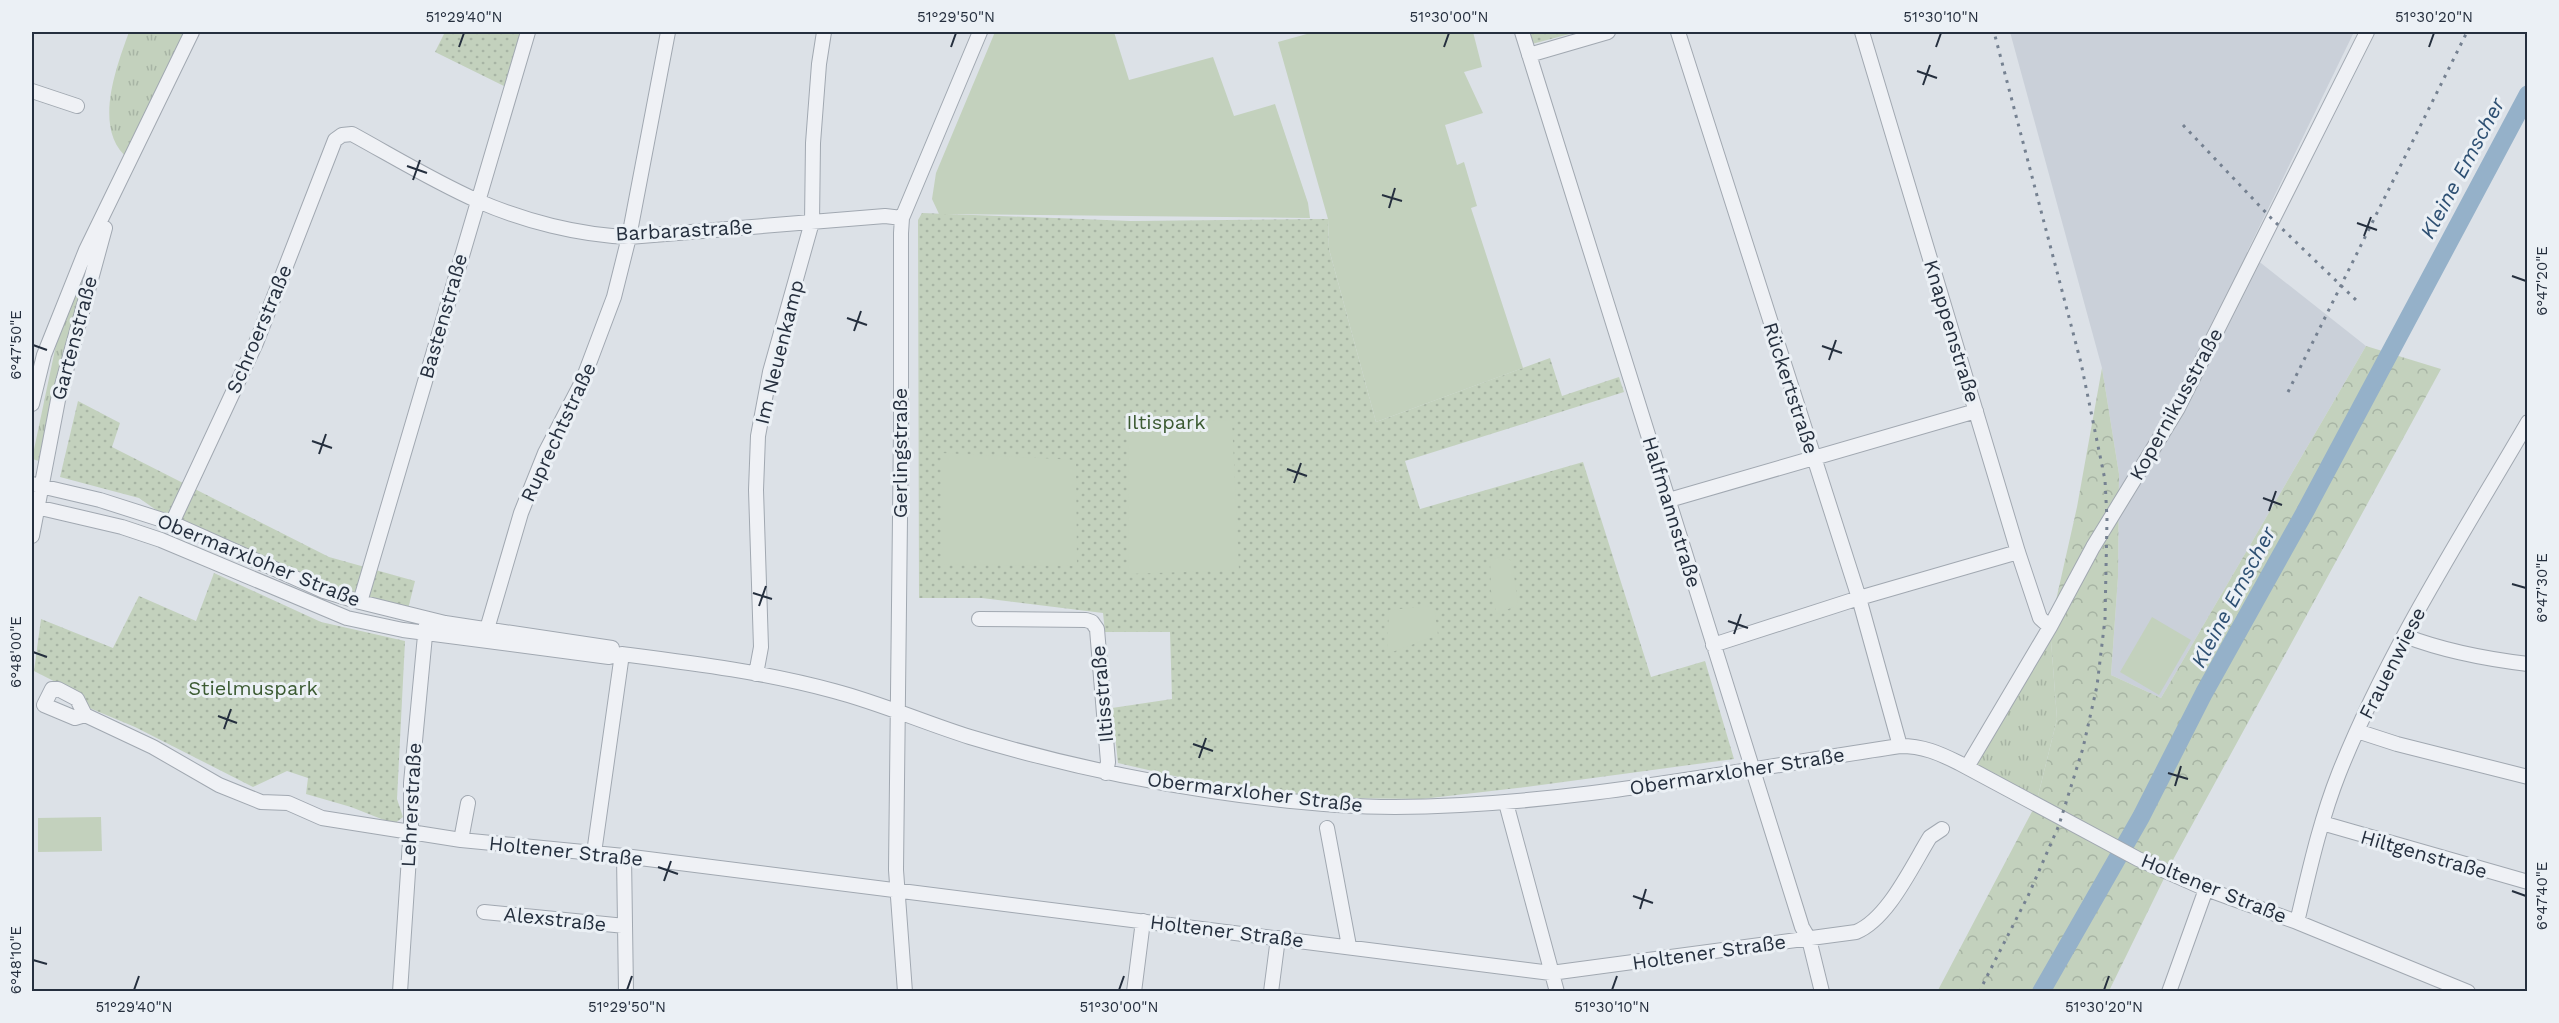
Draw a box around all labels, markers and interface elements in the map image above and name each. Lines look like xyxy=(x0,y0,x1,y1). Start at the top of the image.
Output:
text: 51°29'40"N xyxy=(425,8,503,26)
text: 51°29'50"N xyxy=(917,8,995,26)
text: 51°30'00"N xyxy=(1410,8,1488,26)
text: 51°30'10"N xyxy=(1903,8,1979,26)
text: 51°30'20"N xyxy=(2395,8,2473,26)
water label: Kleine Emscher xyxy=(2414,93,2510,243)
street label: Barbarastraße xyxy=(615,214,753,246)
text: 6°47'20"E xyxy=(2533,246,2551,316)
street label: Bastenstraße xyxy=(414,251,472,381)
street label: Knappenstraße xyxy=(1919,257,1985,405)
street label: Schroerstraße xyxy=(221,261,297,397)
street label: Gartenstraße xyxy=(46,273,102,403)
street label: Im Neuenkamp xyxy=(749,277,809,427)
text: 6°47'50"E xyxy=(7,310,25,380)
street label: Rückertstraße xyxy=(1758,319,1824,457)
street label: Kopernikusstraße xyxy=(2124,324,2228,484)
street label: Ruprechtstraße xyxy=(515,358,601,506)
street label: Gerlingstraße xyxy=(888,388,912,518)
park label: Iltispark xyxy=(1126,410,1206,434)
street label: Halfmannstraße xyxy=(1638,433,1706,591)
street label: Obermarxloher Straße xyxy=(154,508,364,612)
water label: Kleine Emscher xyxy=(2185,522,2281,672)
text: 6°47'30"E xyxy=(2533,553,2551,623)
street label: Frauenwiese xyxy=(2354,603,2430,723)
text: 6°48'00"E xyxy=(7,616,25,688)
street label: Iltisstraße xyxy=(1086,644,1118,744)
park label: Stielmuspark xyxy=(188,676,318,700)
street label: Lehrerstraße xyxy=(396,742,426,868)
street label: Obermarxloher Straße xyxy=(1628,742,1846,800)
street label: Obermarxloher Straße xyxy=(1146,767,1364,817)
street label: Hiltgenstraße xyxy=(2358,824,2490,884)
street label: Holtener Straße xyxy=(488,831,644,871)
street label: Holtener Straße xyxy=(2138,848,2290,928)
text: 6°47'40"E xyxy=(2533,862,2551,930)
street label: Alexstraße xyxy=(503,902,607,936)
street label: Holtener Straße xyxy=(1149,910,1305,952)
text: 6°48'10"E xyxy=(7,926,25,994)
street label: Holtener Straße xyxy=(1631,929,1787,975)
text: 51°29'40"N xyxy=(95,998,173,1016)
text: 51°29'50"N xyxy=(588,998,666,1016)
text: 51°30'00"N xyxy=(1080,998,1158,1016)
text: 51°30'10"N xyxy=(1574,998,1650,1016)
text: 51°30'20"N xyxy=(2065,998,2143,1016)

